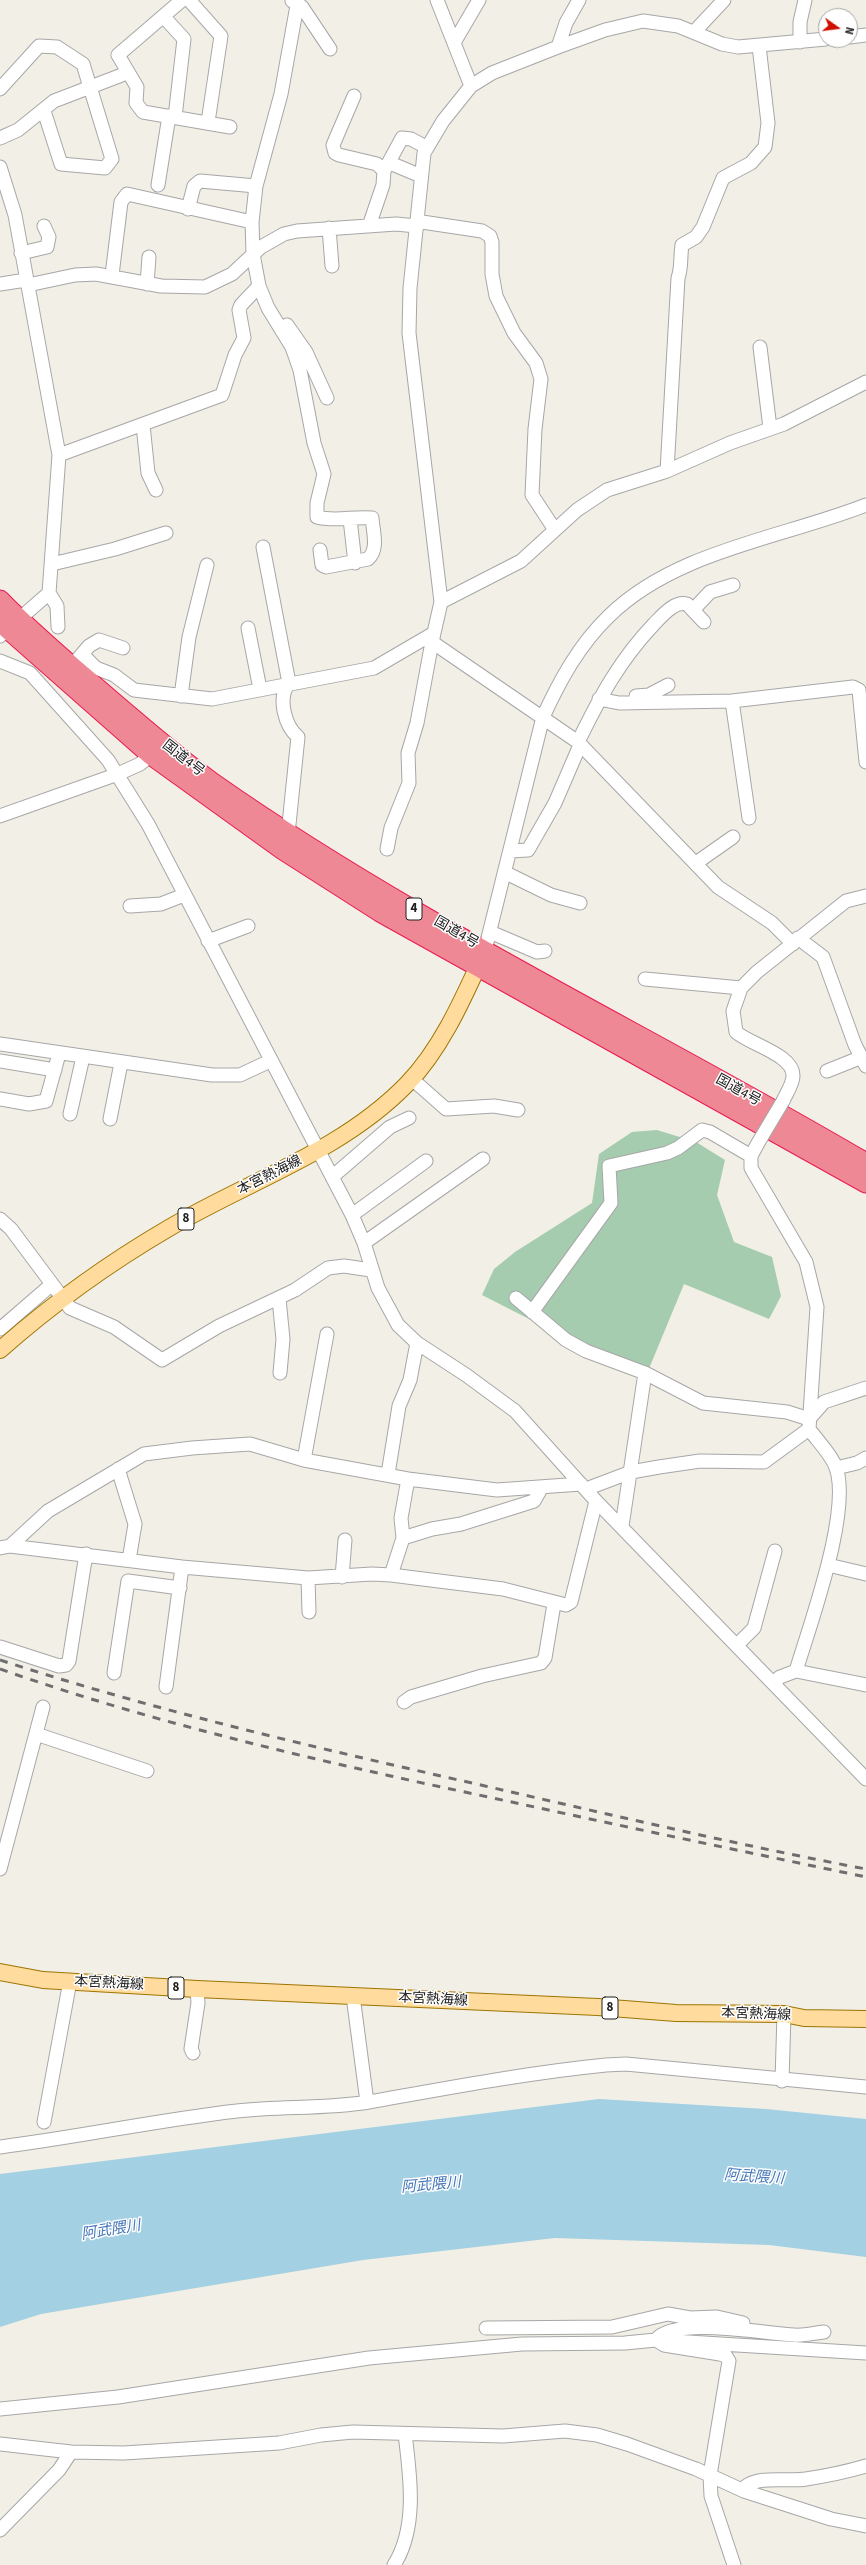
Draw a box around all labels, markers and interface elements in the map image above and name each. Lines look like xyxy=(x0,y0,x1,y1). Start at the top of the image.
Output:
north arrow xyxy=(818,8,858,48)
text: N xyxy=(841,25,857,36)
street label: 国道4号 xyxy=(159,737,207,781)
road number: 4 xyxy=(406,898,422,920)
street label: 国道4号 xyxy=(431,913,481,953)
street label: 国道4号 xyxy=(713,1072,763,1110)
street label: 本宮熱海線 xyxy=(235,1153,305,1199)
road number: 8 xyxy=(178,1208,194,1230)
street label: 本宮熱海線 xyxy=(74,1974,144,1994)
road number: 8 xyxy=(168,1977,184,1999)
street label: 本宮熱海線 xyxy=(398,1990,468,2010)
road number: 8 xyxy=(602,1997,618,2019)
street label: 本宮熱海線 xyxy=(721,2005,791,2025)
water label: 阿武隈川 xyxy=(723,2167,785,2189)
water label: 阿武隈川 xyxy=(400,2174,462,2198)
water label: 阿武隈川 xyxy=(80,2217,142,2245)

